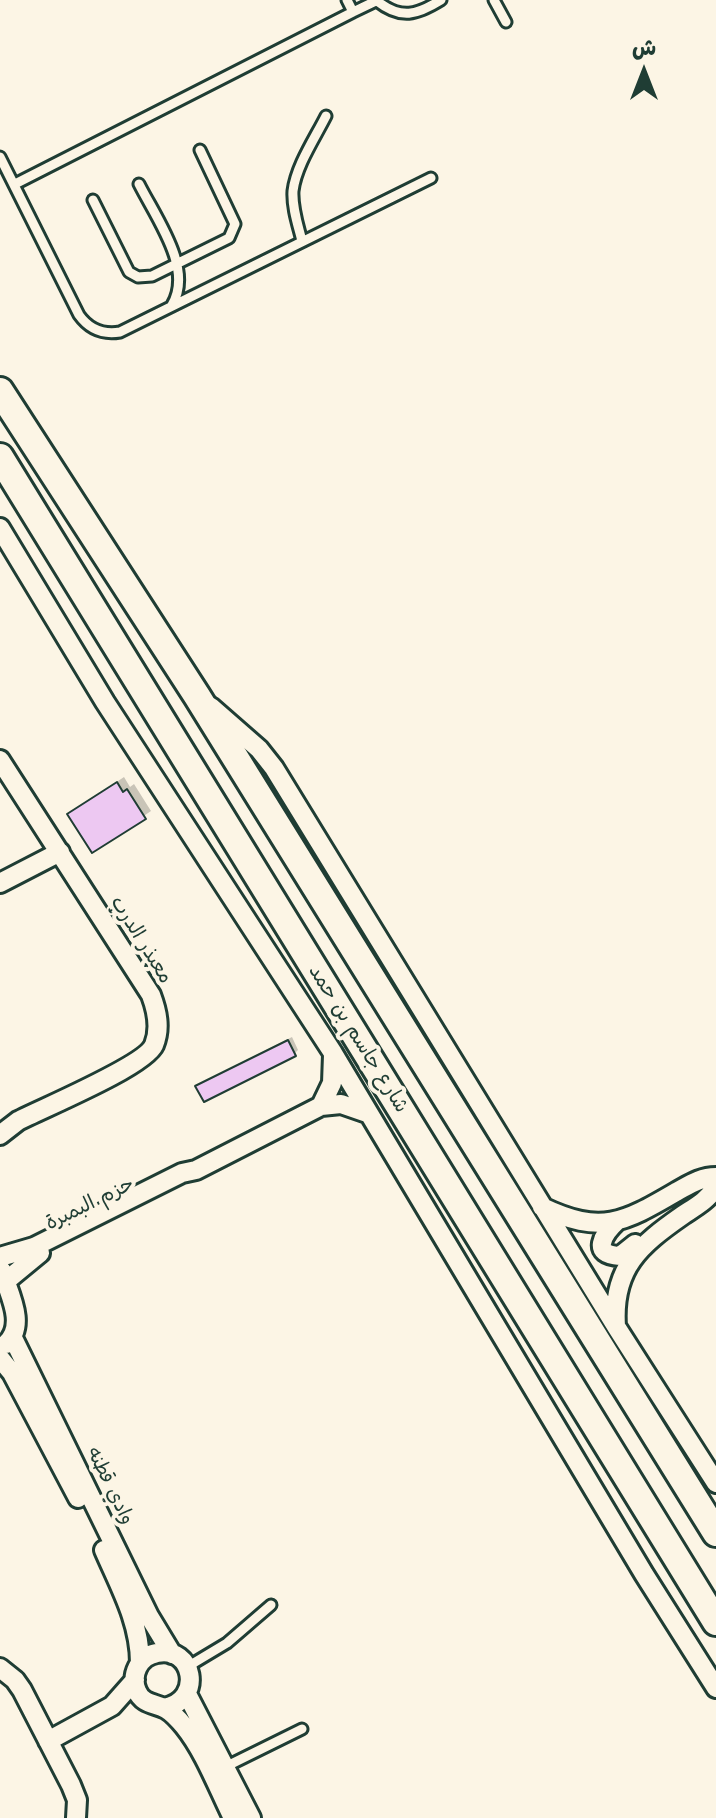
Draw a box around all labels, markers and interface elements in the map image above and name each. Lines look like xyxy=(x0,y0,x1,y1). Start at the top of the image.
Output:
north arrow xyxy=(604,32,684,112)
text: ش xyxy=(632,33,656,62)
street label: معيذر الدرب xyxy=(105,892,177,988)
street label: شارع جاسم بن حمد xyxy=(303,961,413,1117)
street label: حزم البمبرة xyxy=(42,1172,138,1236)
street label: وادي قطنه xyxy=(81,1443,139,1529)

